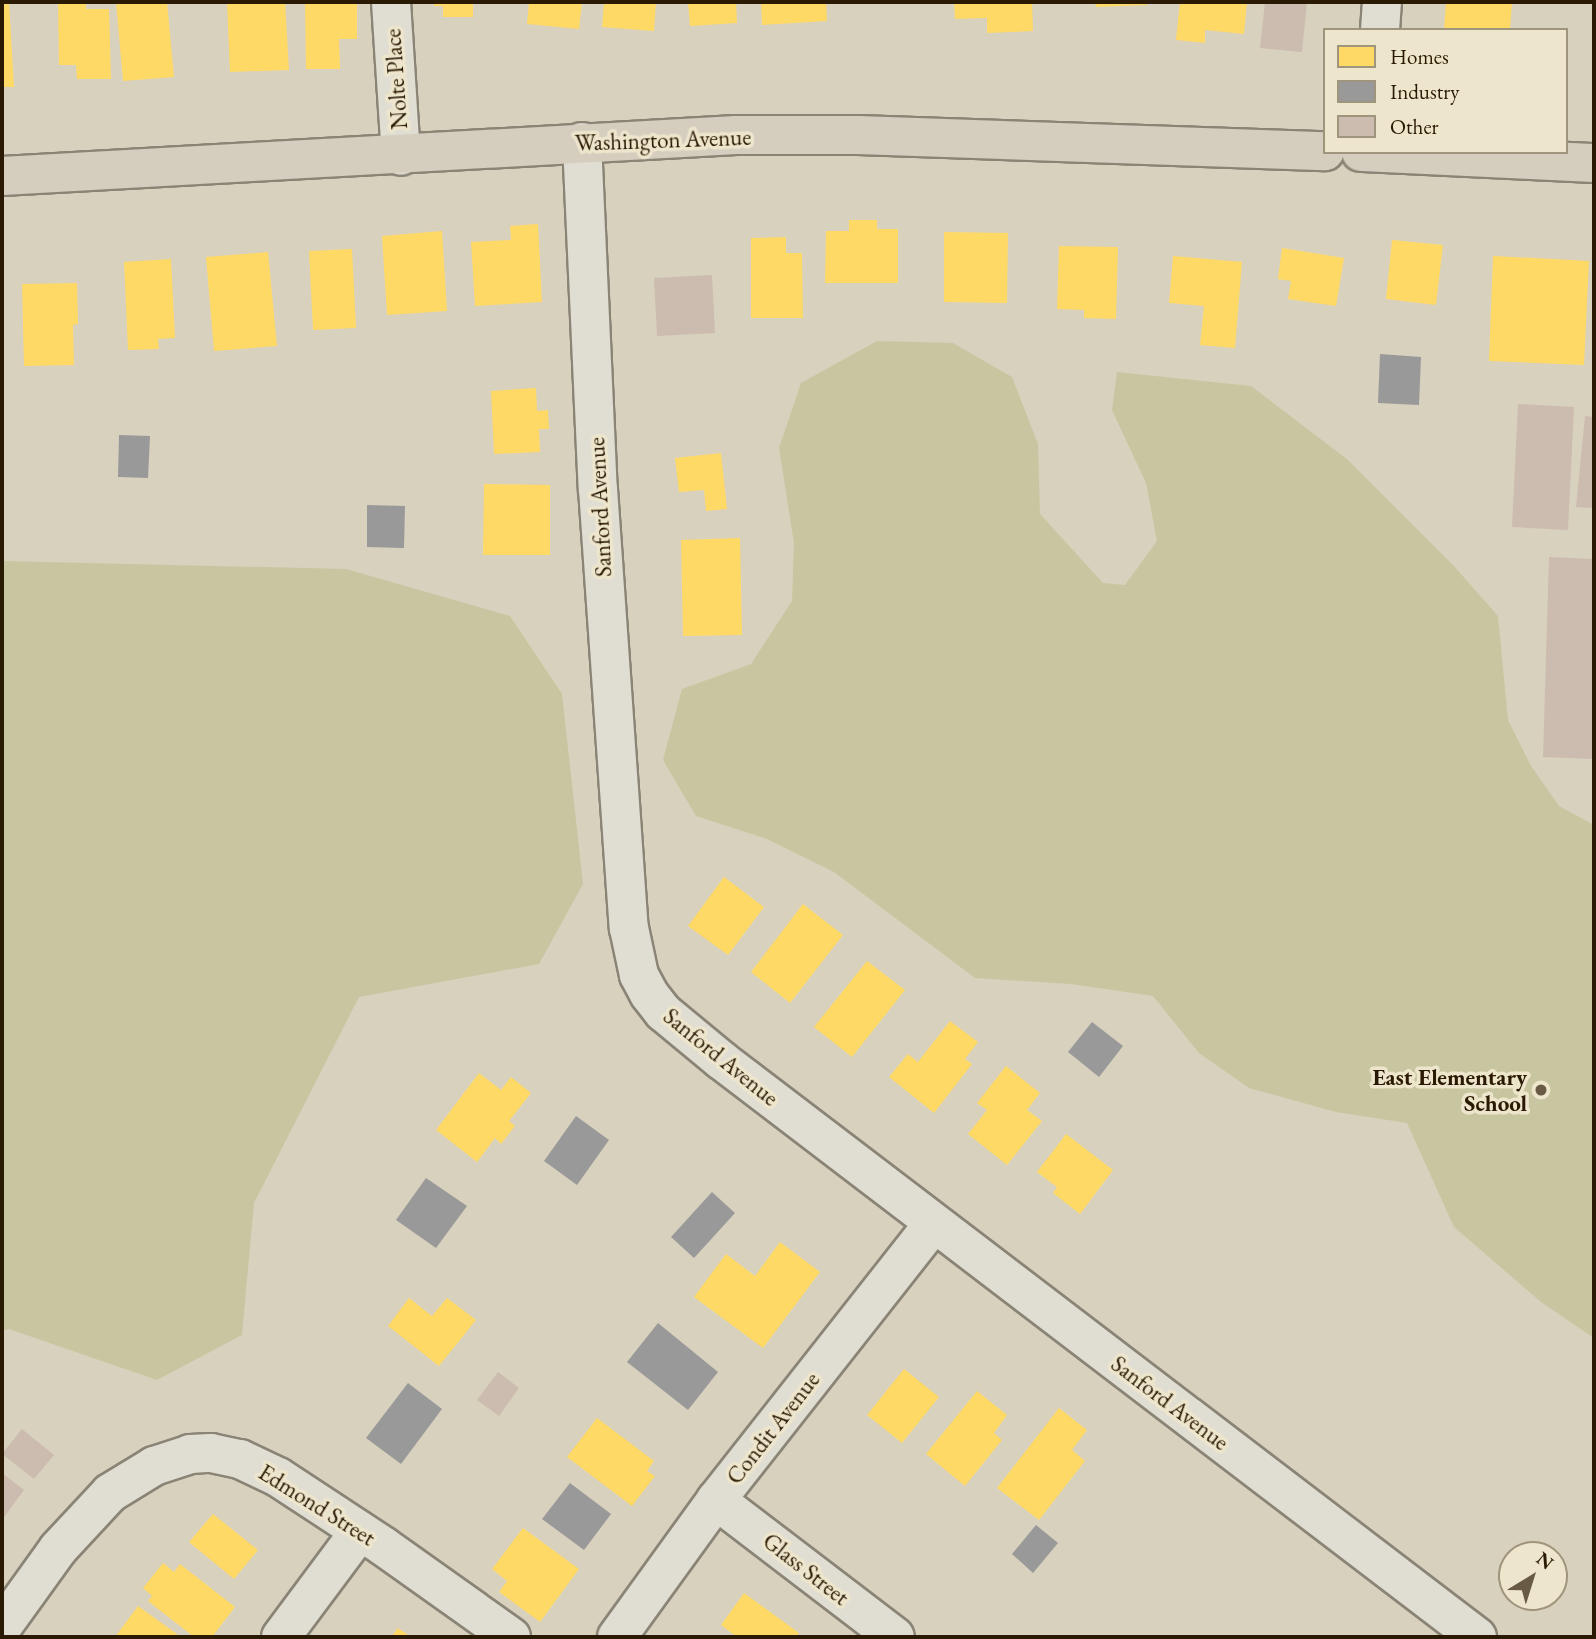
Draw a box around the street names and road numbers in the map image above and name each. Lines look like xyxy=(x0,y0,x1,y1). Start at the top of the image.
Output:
street label: Nolte Place xyxy=(379,28,413,130)
street label: Washington Avenue xyxy=(574,123,752,157)
street label: Sanford Avenue xyxy=(583,436,617,578)
street label: Sanford Avenue xyxy=(658,1002,784,1112)
street label: Sanford Avenue xyxy=(1106,1350,1234,1456)
street label: Condit Avenue xyxy=(721,1366,825,1490)
street label: Edmond Street xyxy=(254,1458,380,1552)
street label: Glass Street xyxy=(758,1527,854,1611)

